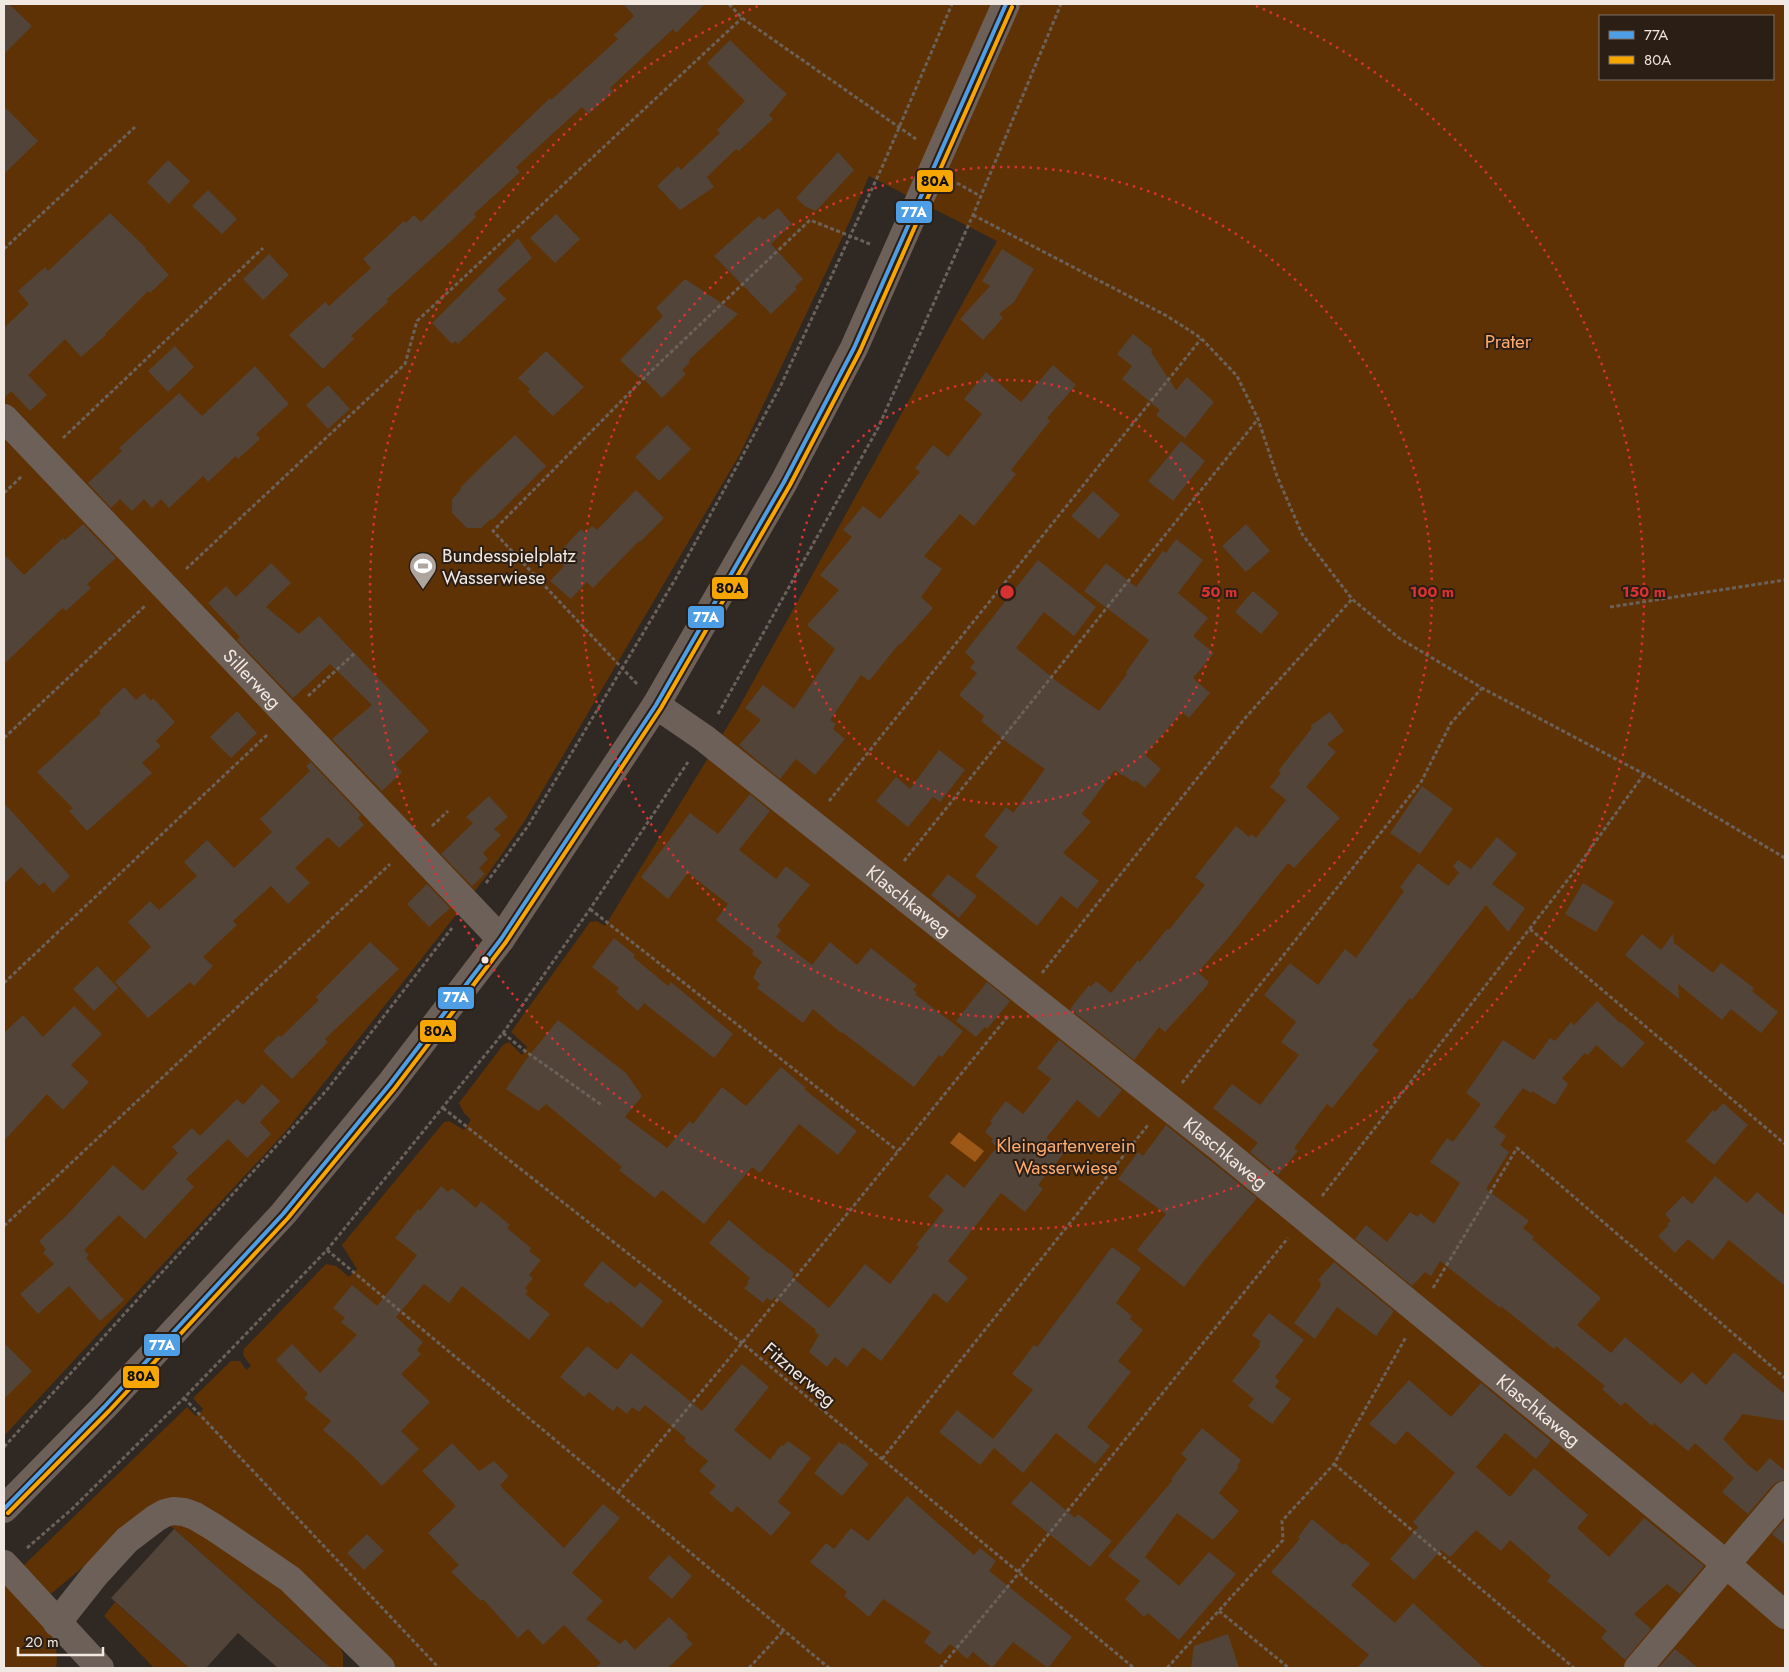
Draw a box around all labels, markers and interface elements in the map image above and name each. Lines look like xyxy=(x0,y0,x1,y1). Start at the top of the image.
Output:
legend xyxy=(1599,15,1774,80)
text: 77A xyxy=(1644,24,1668,46)
text: 80A xyxy=(1644,49,1671,71)
line badge: 80A xyxy=(916,169,954,193)
text: 80A xyxy=(921,171,950,191)
line badge: 77A xyxy=(895,200,933,224)
text: 77A xyxy=(901,202,928,222)
park label: Prater xyxy=(1485,328,1532,355)
place label: Bundesspielplatz Wasserwiese xyxy=(442,542,576,591)
sports icon: Bundesspielplatz Wasserwiese xyxy=(408,551,438,590)
line badge: 80A xyxy=(711,576,749,600)
text: 80A xyxy=(716,578,745,598)
text: 50 m xyxy=(1201,581,1237,603)
text: 100 m xyxy=(1410,581,1454,603)
text: 150 m xyxy=(1622,581,1666,603)
centre of rings xyxy=(998,583,1016,601)
line badge: 77A xyxy=(687,605,725,629)
text: 77A xyxy=(693,607,720,627)
street label: Sillerweg xyxy=(217,643,288,715)
street label: Klaschkaweg xyxy=(860,859,957,943)
unlabelled marker xyxy=(480,955,490,965)
line badge: 77A xyxy=(437,986,475,1010)
text: 77A xyxy=(443,987,470,1007)
line badge: 80A xyxy=(419,1019,457,1043)
text: 80A xyxy=(424,1021,453,1041)
street label: Klaschkaweg xyxy=(1178,1111,1274,1196)
park label: Kleingartenverein Wasserwiese xyxy=(996,1132,1136,1181)
line badge: 77A xyxy=(143,1333,181,1357)
text: 77A xyxy=(149,1335,176,1355)
street label: Fitznerweg xyxy=(757,1336,842,1413)
line badge: 80A xyxy=(122,1365,160,1389)
text: 80A xyxy=(127,1366,156,1386)
street label: Klaschkaweg xyxy=(1491,1368,1586,1453)
scale bar xyxy=(18,1624,102,1656)
text: 20 m xyxy=(25,1631,59,1653)

